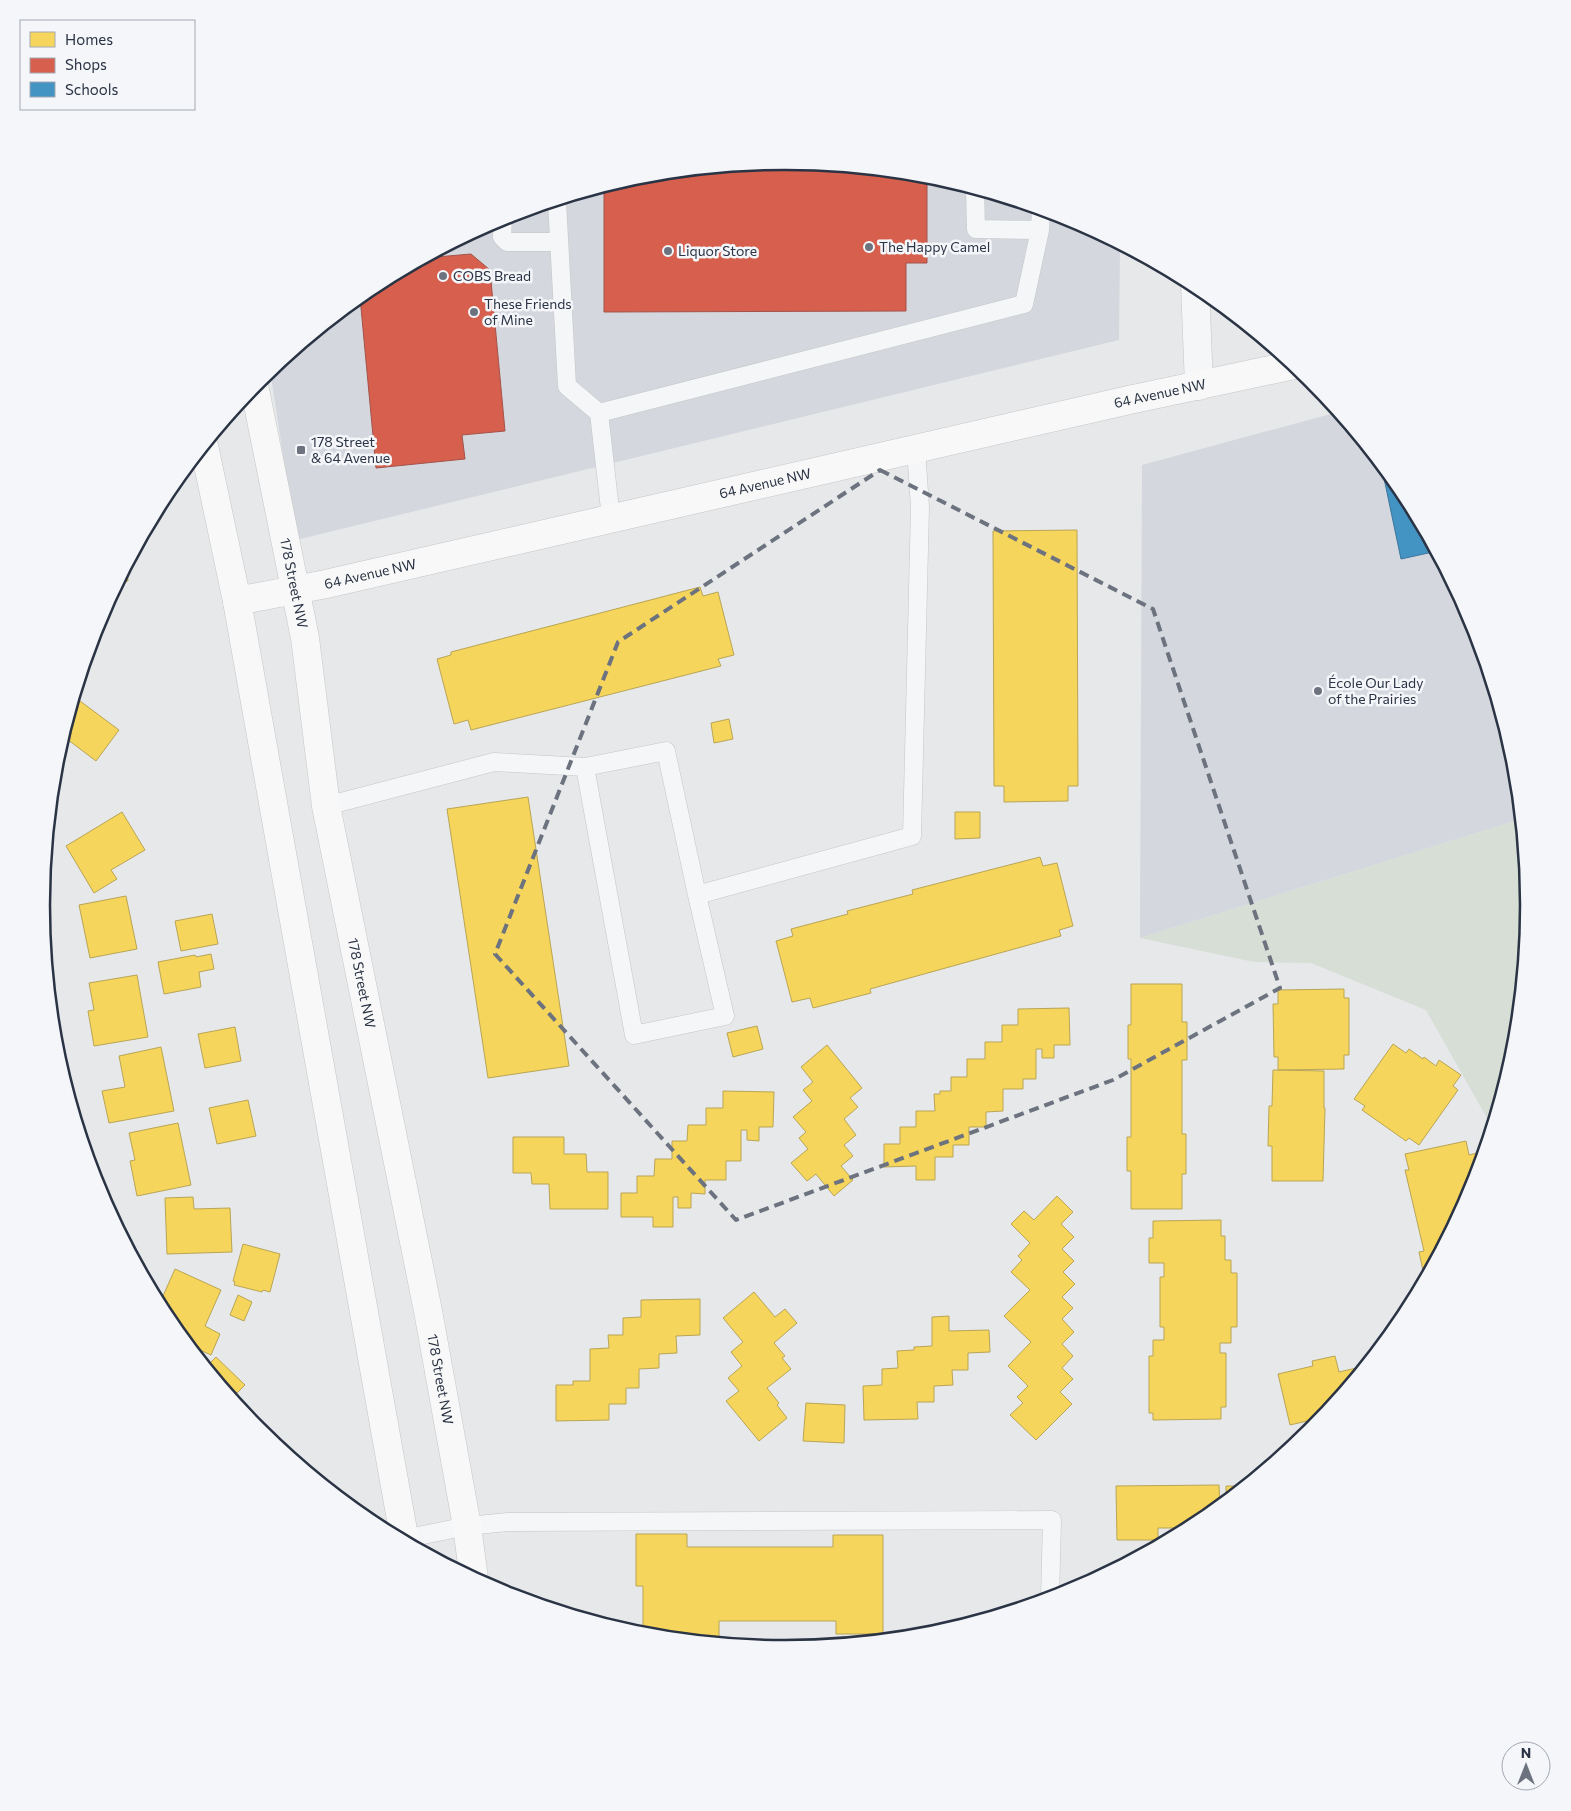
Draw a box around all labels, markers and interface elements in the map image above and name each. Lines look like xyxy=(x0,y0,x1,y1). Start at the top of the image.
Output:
legend xyxy=(20,20,195,110)
text: Homes xyxy=(65,30,113,48)
text: Shops xyxy=(65,55,107,73)
text: Schools xyxy=(65,80,119,98)
place label: The Happy Camel xyxy=(879,238,990,255)
marker: The Happy Camel xyxy=(863,241,875,253)
place label: Liquor Store xyxy=(678,242,757,259)
marker: Liquor Store xyxy=(662,245,674,257)
place label: COBS Bread xyxy=(453,267,531,284)
marker: COBS Bread xyxy=(437,270,449,282)
place label: These Friends of Mine xyxy=(484,295,572,328)
marker: These Friends of Mine xyxy=(468,306,480,318)
street label: 64 Avenue NW xyxy=(1112,375,1207,411)
place label: 178 Street & 64 Avenue xyxy=(311,433,390,466)
marker: 178 Street & 64 Avenue xyxy=(295,444,307,456)
street label: 64 Avenue NW xyxy=(717,464,813,502)
street label: 178 Street NW xyxy=(277,536,312,630)
street label: 64 Avenue NW xyxy=(322,555,418,592)
place label: École Our Lady of the Prairies xyxy=(1328,674,1423,707)
marker: École Our Lady of the Prairies xyxy=(1312,685,1324,697)
street label: 178 Street NW xyxy=(345,936,380,1030)
street label: 178 Street NW xyxy=(424,1333,457,1426)
north arrow xyxy=(1501,1741,1551,1791)
text: N xyxy=(1521,1744,1531,1761)

